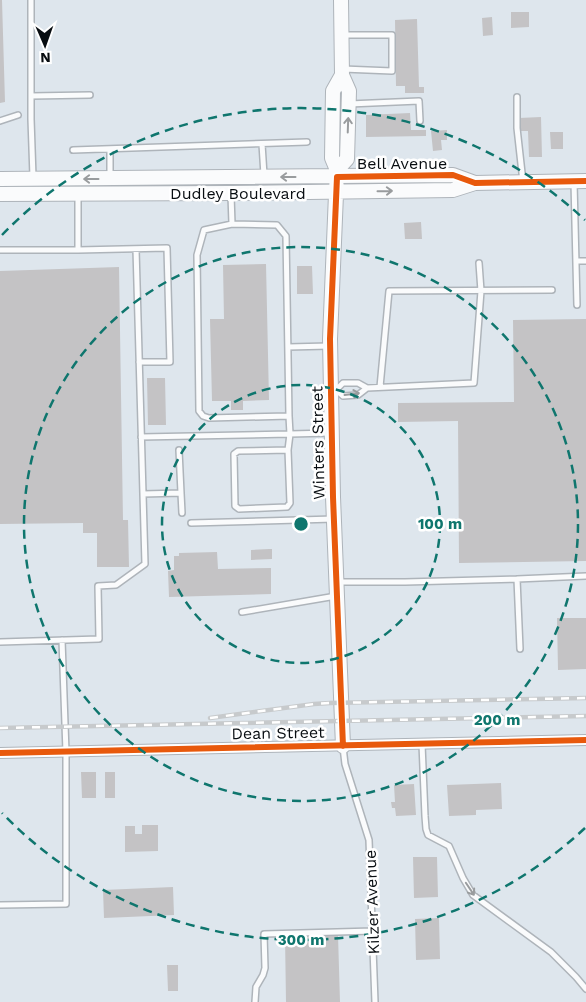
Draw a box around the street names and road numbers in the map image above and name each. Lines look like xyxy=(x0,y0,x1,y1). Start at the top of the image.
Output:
street label: Bell Avenue xyxy=(357,154,447,173)
street label: Dudley Boulevard xyxy=(170,184,306,203)
street label: Winters Street xyxy=(308,386,328,500)
street label: Dean Street xyxy=(231,723,325,743)
street label: Kilzer Avenue xyxy=(361,849,383,955)

